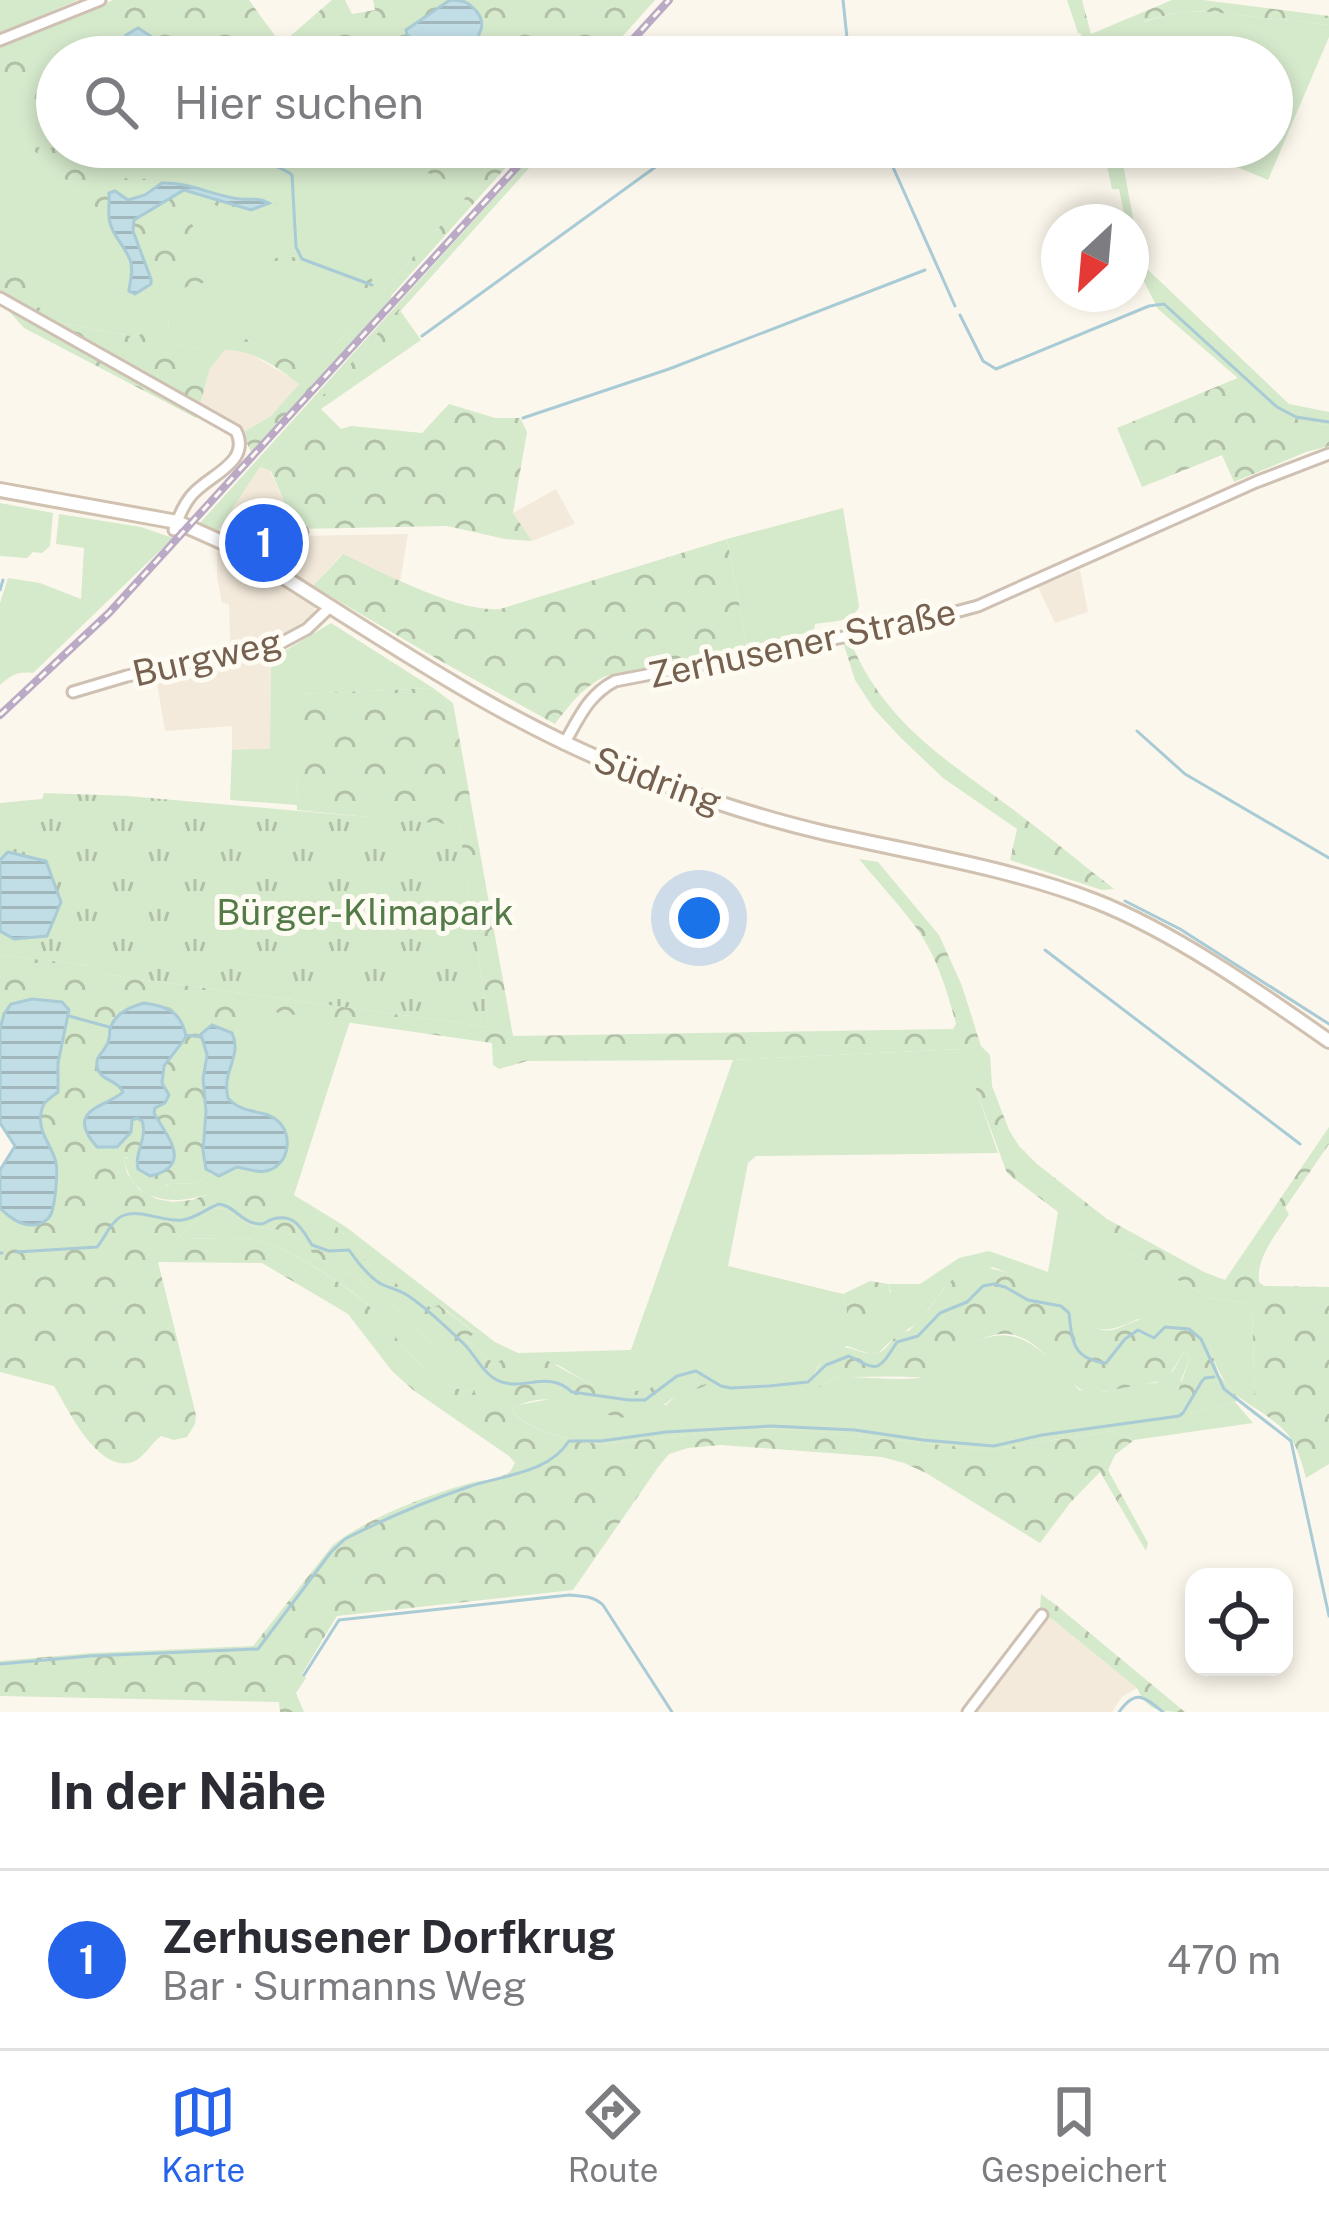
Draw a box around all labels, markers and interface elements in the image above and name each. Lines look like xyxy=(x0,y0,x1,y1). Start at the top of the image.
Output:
search box xyxy=(36,36,1293,168)
icon: search xyxy=(78,69,144,135)
text: Hier suchen xyxy=(174,76,424,129)
north arrow xyxy=(1041,204,1149,312)
pin: 1 xyxy=(225,498,303,588)
street label: Zerhusener Straße xyxy=(644,590,960,696)
street label: Burgweg xyxy=(128,619,286,695)
street label: Südring xyxy=(588,737,728,823)
your location xyxy=(669,888,729,948)
park label: Bürger-Klimapark xyxy=(216,891,514,933)
map controls xyxy=(1185,1568,1293,1676)
button: locate xyxy=(1185,1568,1293,1676)
text: In der Nähe xyxy=(48,1761,326,1820)
text: Zerhusener Dorfkrug xyxy=(162,1910,616,1963)
text: 1 xyxy=(79,1937,95,1983)
text: 470 m xyxy=(1167,1937,1281,1983)
text: Bar · Surmanns Weg xyxy=(162,1963,527,2009)
tab: Karte xyxy=(161,2079,245,2189)
tab: Route xyxy=(568,2079,658,2189)
tab: Gespeichert xyxy=(981,2079,1168,2189)

